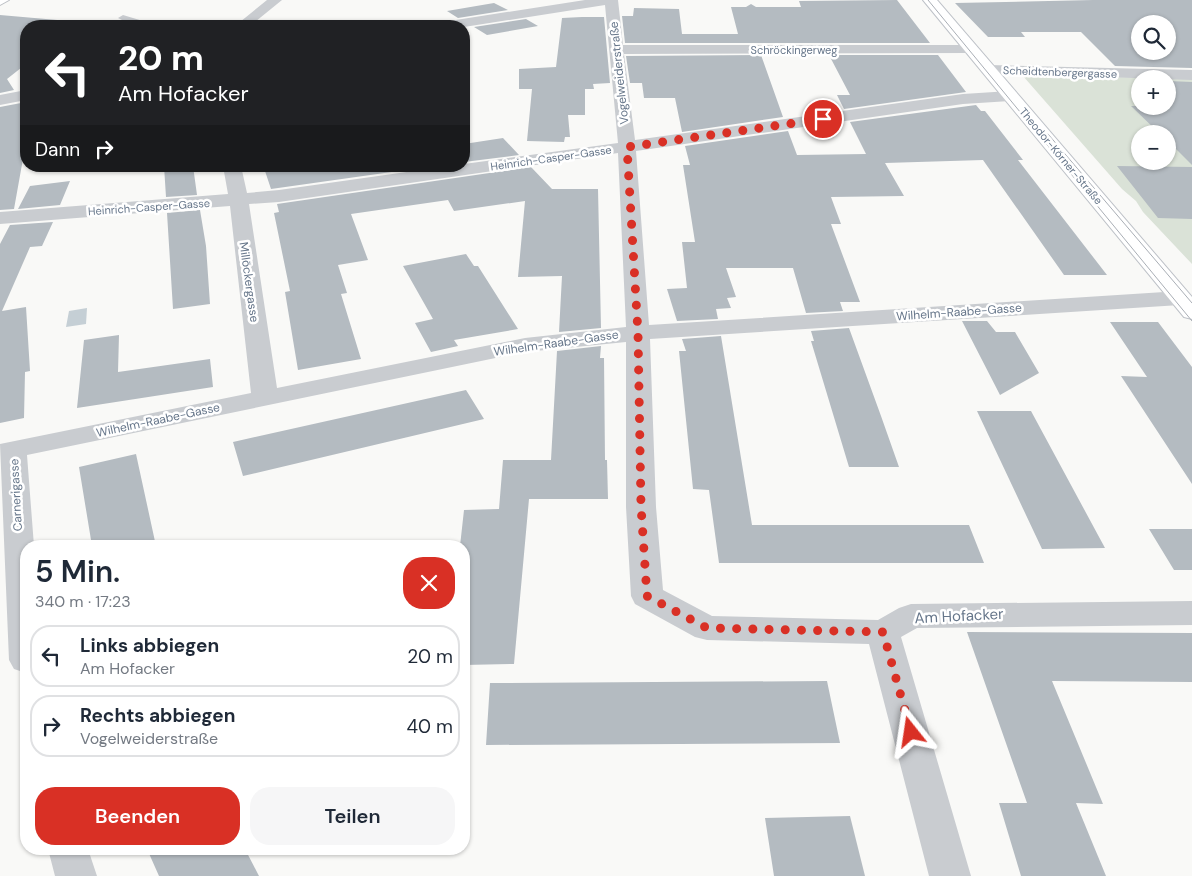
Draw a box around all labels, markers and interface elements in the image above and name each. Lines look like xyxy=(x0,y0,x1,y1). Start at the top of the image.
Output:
map controls xyxy=(1131,15,1176,170)
button: search xyxy=(1131,15,1176,60)
street label: Vogelweiderstraße xyxy=(606,21,632,125)
text: 20 m xyxy=(118,35,204,81)
icon: left xyxy=(35,40,100,105)
street label: Schröckingerweg xyxy=(751,43,837,57)
street label: Scheidtenbergergasse xyxy=(1003,63,1117,81)
button: + xyxy=(1131,70,1176,115)
text: Am Hofacker xyxy=(118,79,249,108)
pin xyxy=(802,98,844,140)
icon: arrive xyxy=(809,105,837,133)
street label: Theodor-Körner-Straße xyxy=(1016,105,1106,207)
button: − xyxy=(1131,125,1176,170)
icon: right xyxy=(90,135,118,163)
text: Dann xyxy=(35,137,80,162)
street label: Heinrich-Casper-Gasse xyxy=(490,143,612,173)
street label: Heinrich-Casper-Gasse xyxy=(88,196,210,218)
street label: Millöckergasse xyxy=(235,241,263,323)
street label: Wilhelm-Raabe-Gasse xyxy=(896,300,1023,324)
street label: Wilhelm-Raabe-Gasse xyxy=(492,326,620,360)
street label: Wilhelm-Raabe-Gasse xyxy=(95,399,221,441)
street label: Carnerigasse xyxy=(6,458,26,532)
text: 5 Min. xyxy=(35,552,120,591)
button: close xyxy=(403,557,455,609)
text: 340 m · 17:23 xyxy=(35,591,131,612)
street label: Am Hofacker xyxy=(914,604,1004,628)
text: Links abbiegen xyxy=(80,633,219,658)
icon: left xyxy=(37,642,65,670)
text: 20 m xyxy=(407,644,453,669)
text: Am Hofacker xyxy=(80,658,175,679)
text: Rechts abbiegen xyxy=(80,703,235,728)
position arrow xyxy=(884,705,936,757)
icon: right xyxy=(37,712,65,740)
text: 40 m xyxy=(406,714,453,739)
text: Vogelweiderstraße xyxy=(80,728,218,749)
button: Beenden xyxy=(35,787,240,845)
button: Teilen xyxy=(250,787,455,845)

